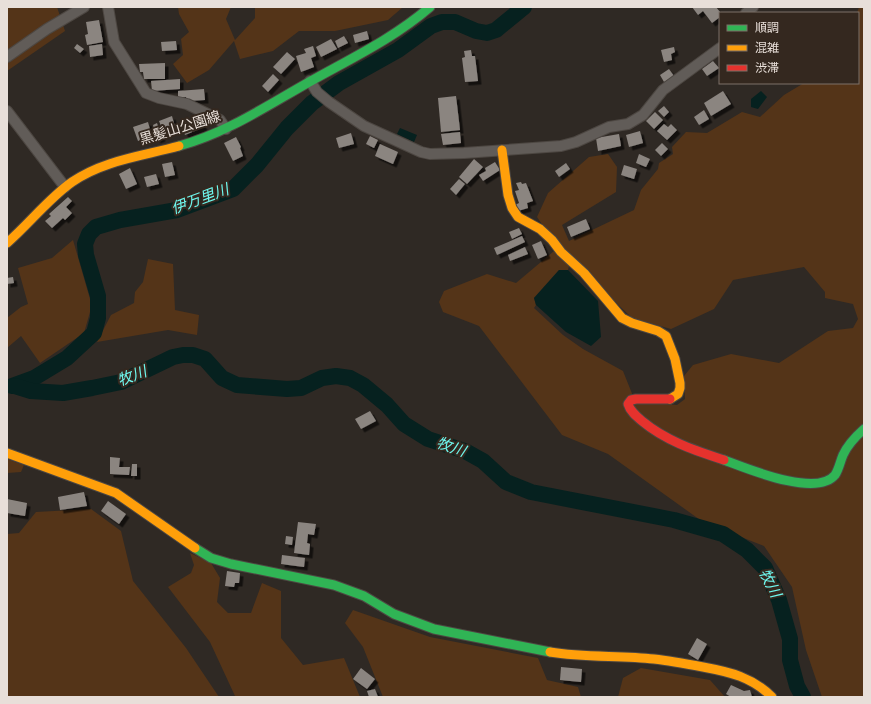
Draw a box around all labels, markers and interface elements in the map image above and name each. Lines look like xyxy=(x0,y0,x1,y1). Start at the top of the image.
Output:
legend xyxy=(719,12,859,84)
text: 順調 xyxy=(755,21,779,35)
text: 混雑 xyxy=(755,41,779,55)
text: 渋滞 xyxy=(755,61,779,75)
street label: 黒髪山公園線 xyxy=(138,109,222,147)
water label: 伊万里川 xyxy=(169,181,233,217)
water label: 牧川 xyxy=(115,362,151,389)
water label: 牧川 xyxy=(434,435,470,460)
water label: 牧川 xyxy=(756,566,785,602)

